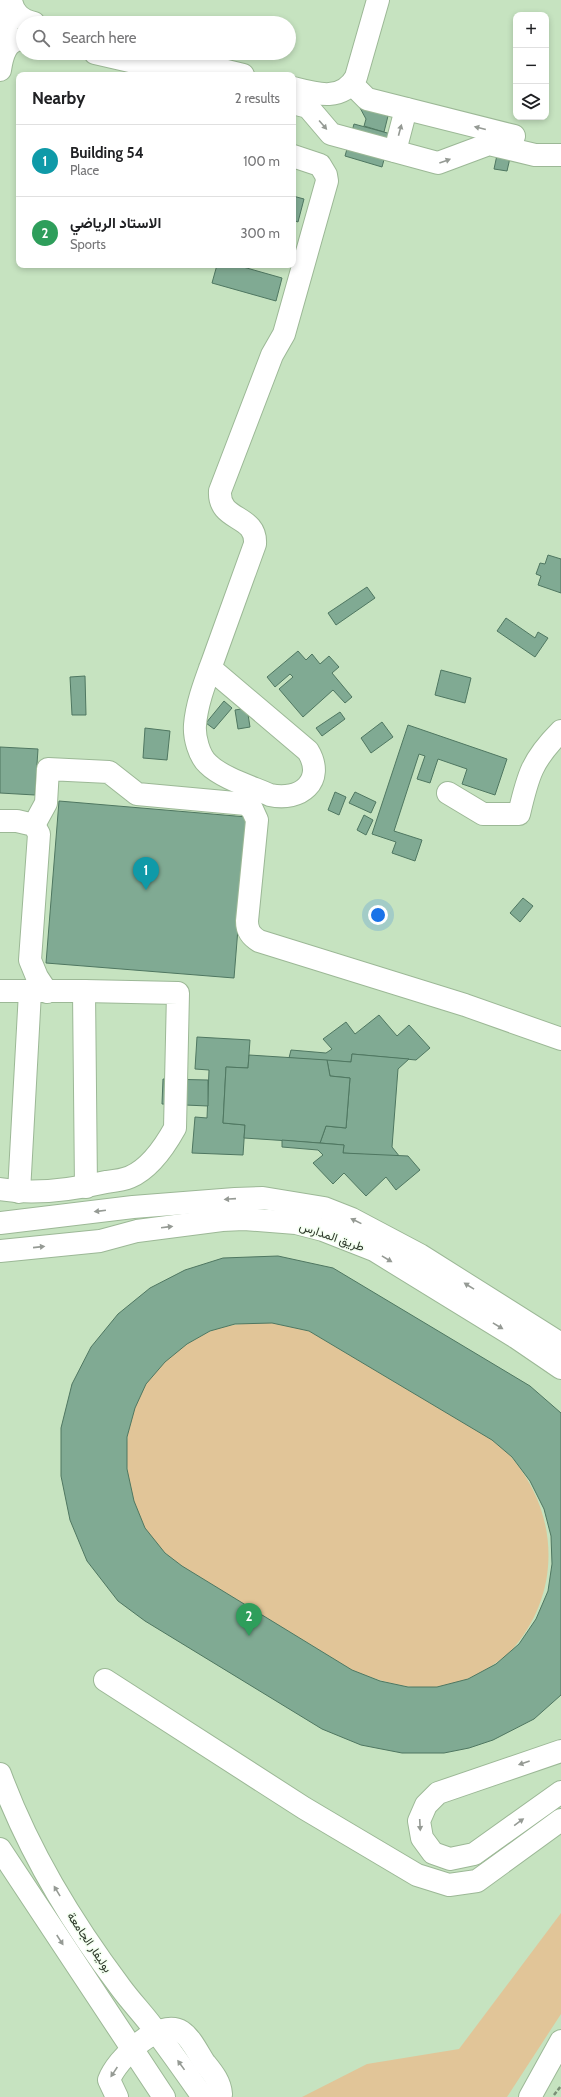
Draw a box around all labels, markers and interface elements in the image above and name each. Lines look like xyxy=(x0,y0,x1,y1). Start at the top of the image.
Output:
map controls xyxy=(513,12,549,120)
button: + xyxy=(513,12,549,48)
search box xyxy=(16,16,296,60)
icon: search xyxy=(30,27,52,49)
text: Search here xyxy=(62,29,137,47)
button: − xyxy=(513,48,549,84)
button: layers xyxy=(513,84,549,120)
text: Nearby xyxy=(32,88,85,108)
text: 2 results xyxy=(235,90,280,106)
one-way arrow xyxy=(319,120,328,130)
one-way arrow xyxy=(398,124,404,137)
one-way arrow xyxy=(473,124,486,130)
text: Building 54 xyxy=(70,144,144,162)
text: 1 xyxy=(43,153,47,169)
text: 100 m xyxy=(243,153,280,169)
one-way arrow xyxy=(439,157,451,163)
text: Place xyxy=(70,162,99,178)
text: الاستاد الرياضي xyxy=(70,214,161,232)
text: 2 xyxy=(42,225,48,241)
text: 300 m xyxy=(240,225,280,241)
text: Sports xyxy=(70,236,106,252)
pin: 1 xyxy=(133,857,159,890)
your location xyxy=(368,905,388,925)
one-way arrow xyxy=(224,1196,236,1203)
one-way arrow xyxy=(94,1208,106,1214)
street label: طريق المدارس xyxy=(297,1218,367,1255)
one-way arrow xyxy=(351,1218,362,1224)
one-way arrow xyxy=(161,1224,173,1230)
one-way arrow xyxy=(33,1243,45,1250)
one-way arrow xyxy=(381,1255,393,1262)
one-way arrow xyxy=(464,1282,474,1290)
one-way arrow xyxy=(492,1323,504,1330)
pin: 2 xyxy=(236,1603,262,1636)
one-way arrow xyxy=(518,1761,530,1767)
one-way arrow xyxy=(514,1818,524,1826)
one-way arrow xyxy=(417,1819,424,1831)
one-way arrow xyxy=(53,1885,60,1897)
street label: بوليفار الجامعة xyxy=(63,1909,116,1976)
one-way arrow xyxy=(56,1935,64,1945)
one-way arrow xyxy=(177,2060,185,2071)
one-way arrow xyxy=(110,2066,118,2077)

